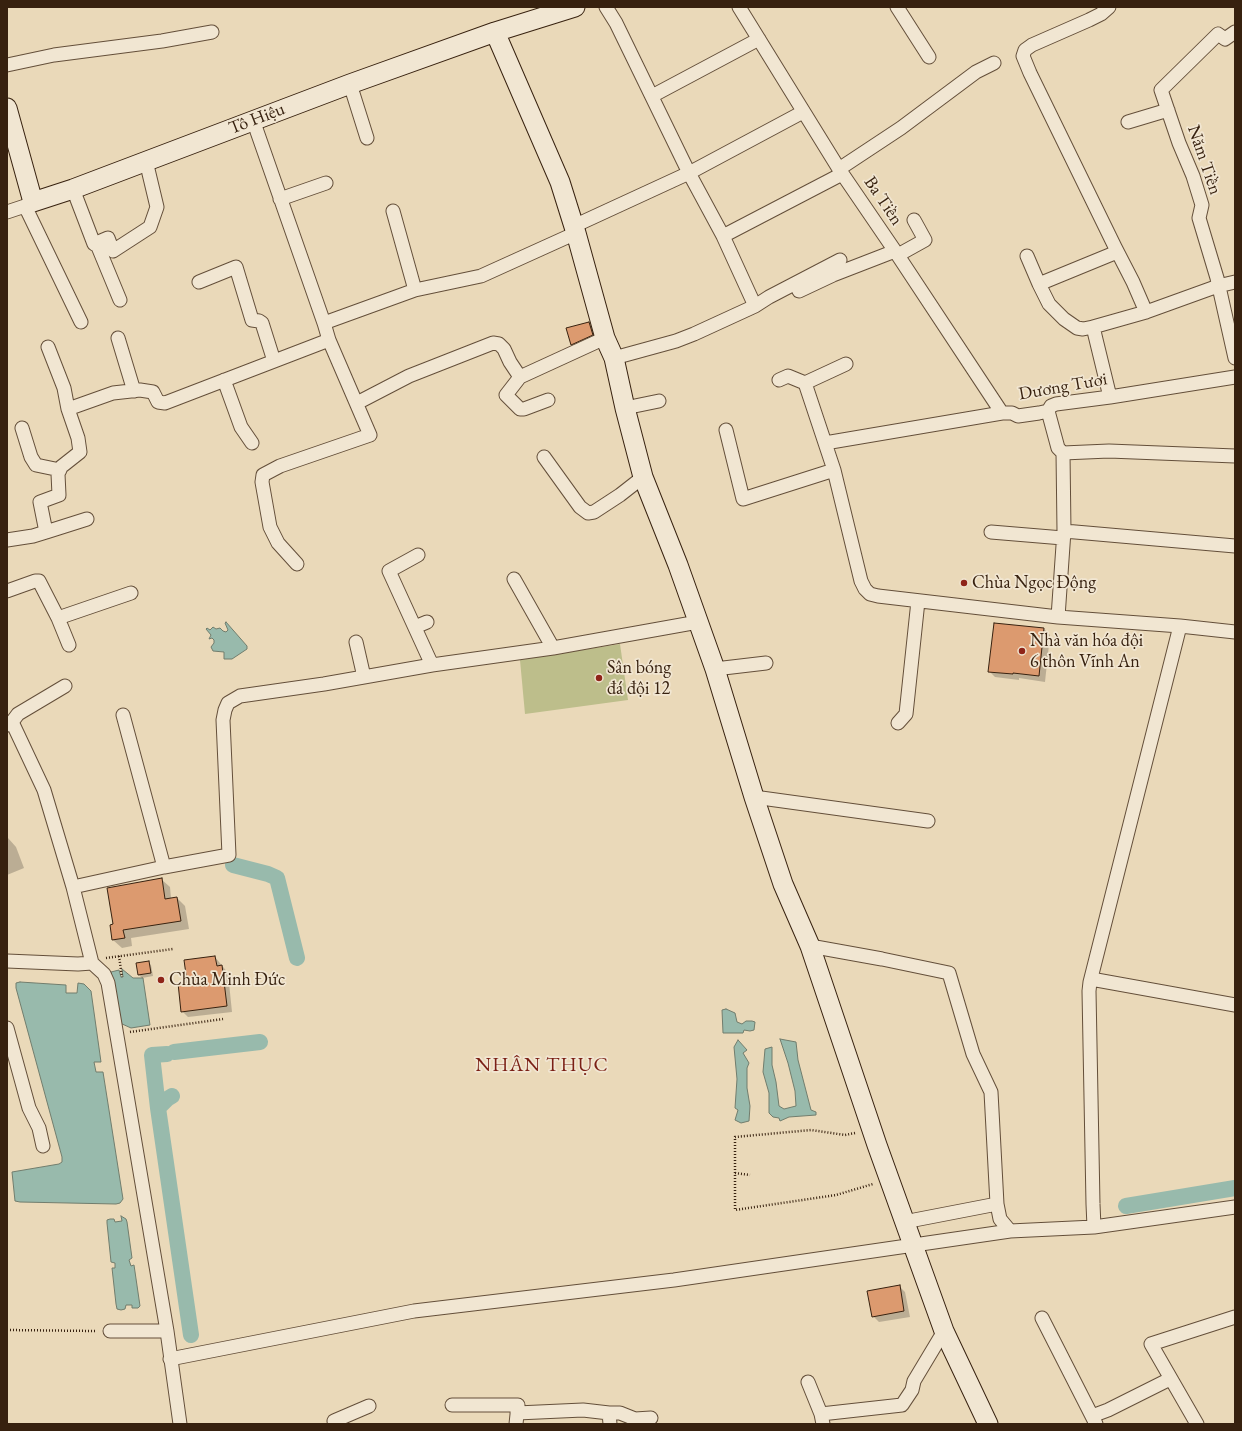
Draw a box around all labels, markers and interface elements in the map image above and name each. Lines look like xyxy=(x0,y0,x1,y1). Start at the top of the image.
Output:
street label: Tô Hiệu xyxy=(226,98,288,140)
street label: Năm Tiền xyxy=(1182,122,1226,198)
street label: Ba Tiền xyxy=(859,172,907,230)
street label: Dương Tươi xyxy=(1017,369,1109,405)
place label: Chùa Ngọc Động xyxy=(972,572,1096,594)
marker: Chùa Ngọc Động xyxy=(959,578,969,588)
place label: Nhà văn hóa đội 6 thôn Vĩnh An xyxy=(1030,630,1143,672)
marker: Nhà văn hóa đội 6 thôn Vĩnh An xyxy=(1017,646,1027,656)
place label: Sân bóng đá đội 12 xyxy=(607,657,671,700)
marker: Sân bóng đá đội 12 xyxy=(594,673,604,683)
place label: Chùa Minh Đức xyxy=(169,969,285,991)
marker: Chùa Minh Đức xyxy=(156,975,166,985)
district label: NHÂN THỤC xyxy=(475,1054,609,1078)

